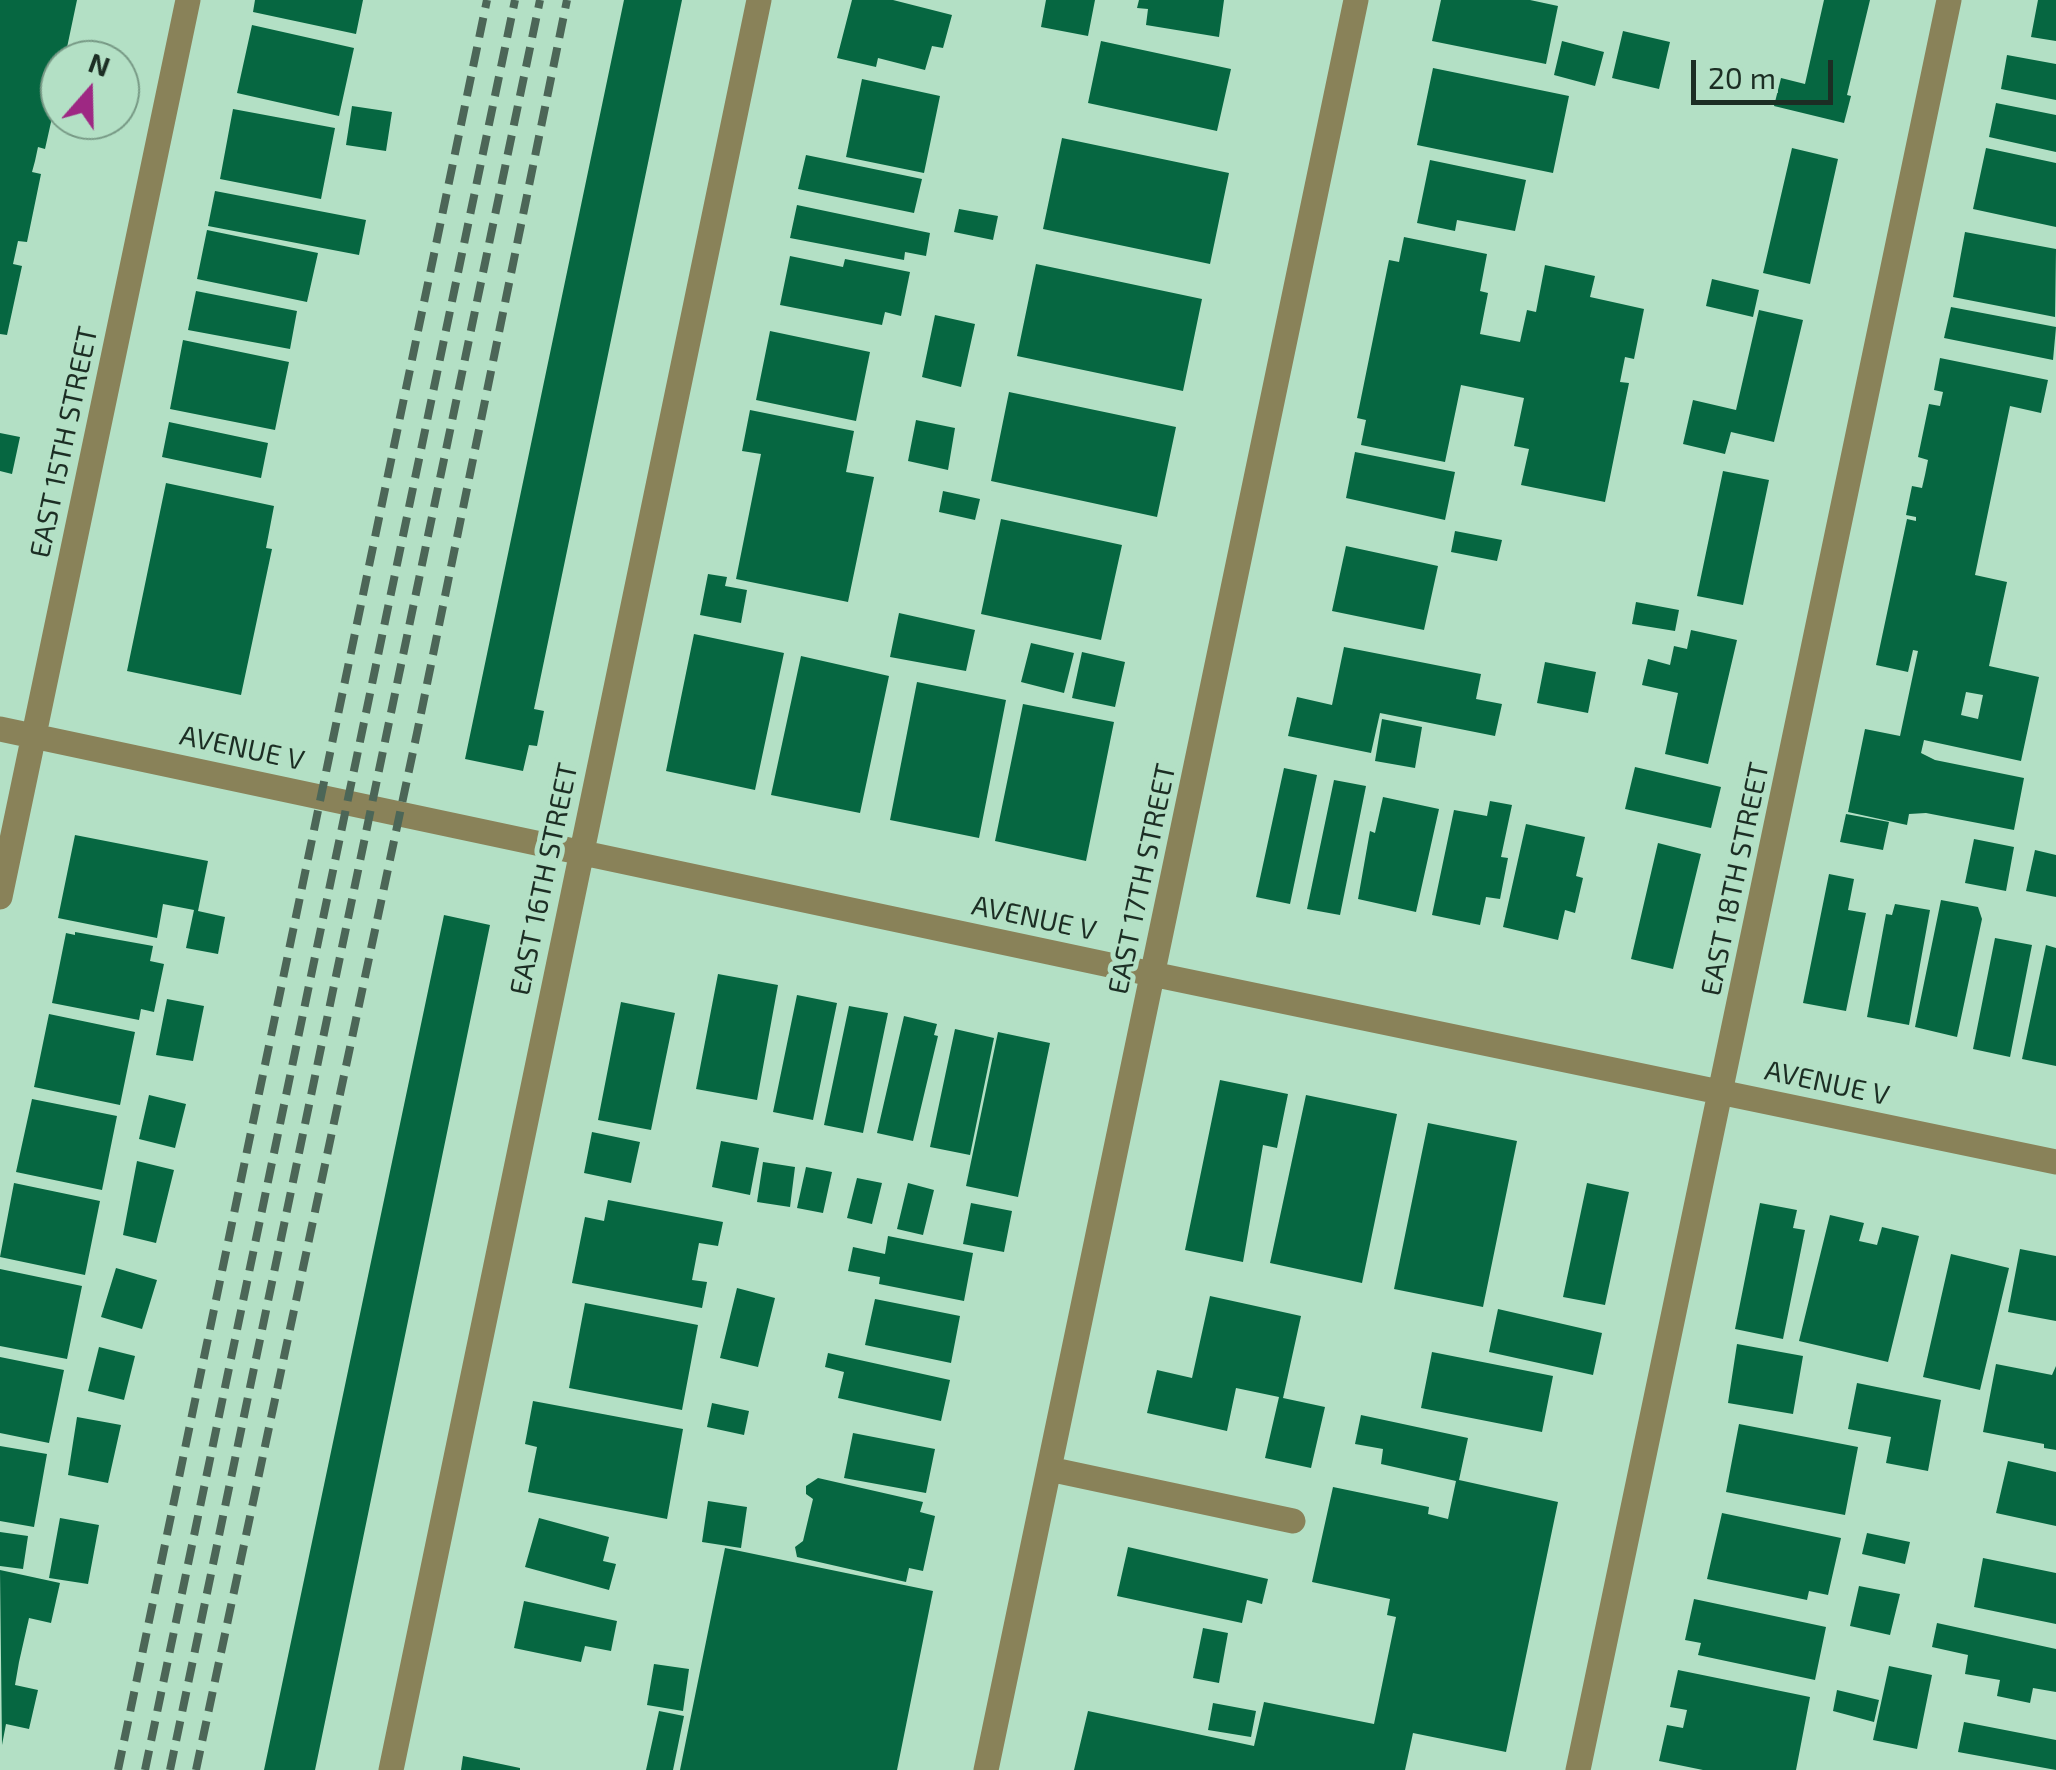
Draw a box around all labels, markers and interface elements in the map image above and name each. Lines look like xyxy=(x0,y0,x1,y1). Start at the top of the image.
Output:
north arrow xyxy=(40,40,140,140)
scale bar xyxy=(1696,40,1838,102)
text: N xyxy=(84,44,115,83)
text: 20 m xyxy=(1708,59,1776,95)
street label: EAST 15TH STREET xyxy=(23,323,105,561)
street label: AVENUE V xyxy=(177,718,307,778)
street label: EAST 18TH STREET xyxy=(1694,759,1776,999)
street label: EAST 16TH STREET xyxy=(503,760,585,998)
street label: EAST 17TH STREET xyxy=(1101,761,1183,997)
street label: AVENUE V xyxy=(969,888,1099,948)
street label: AVENUE V xyxy=(1762,1053,1892,1113)

